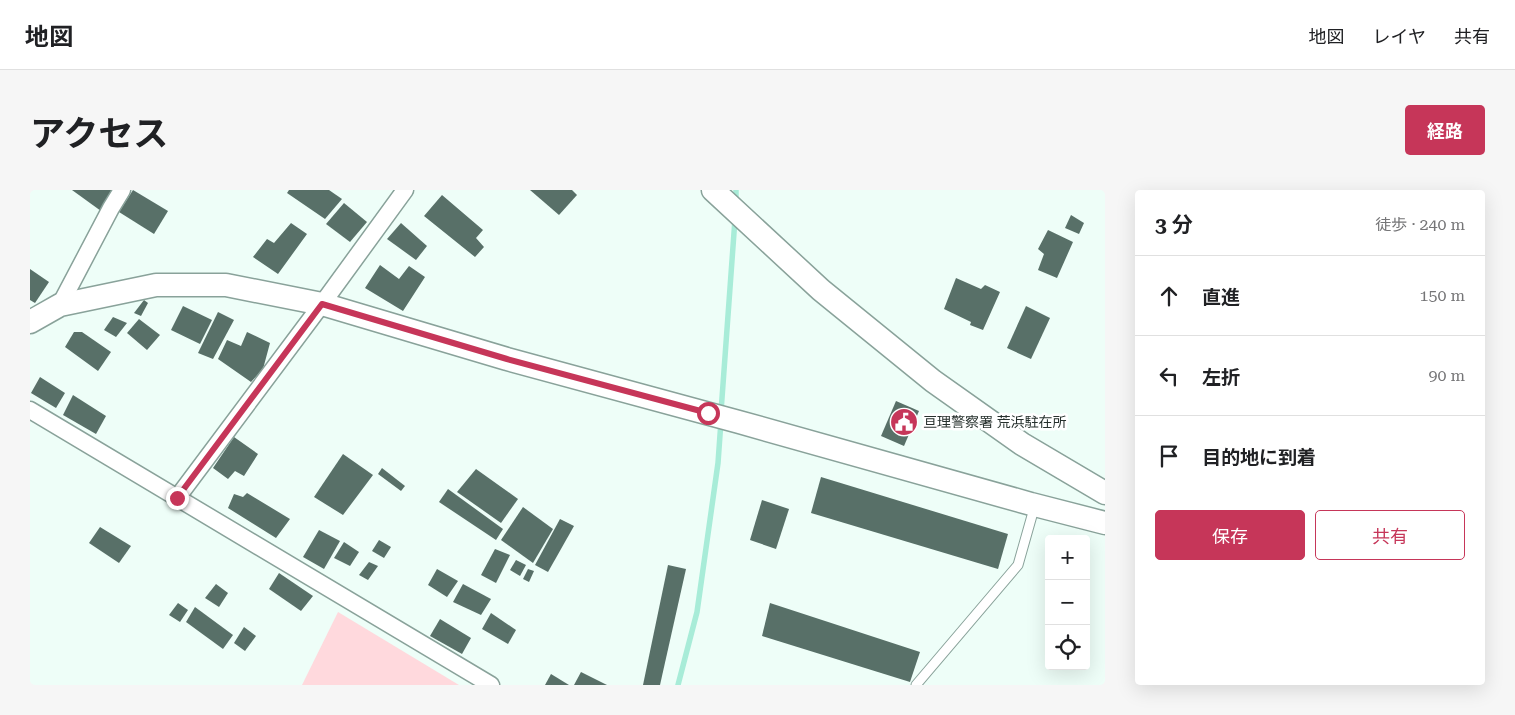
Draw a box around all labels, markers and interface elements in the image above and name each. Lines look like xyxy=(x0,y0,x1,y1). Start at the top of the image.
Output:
text: 地図 xyxy=(25,23,73,51)
text: 地図 xyxy=(1309,26,1345,47)
text: レイヤ xyxy=(1373,26,1426,47)
text: 共有 xyxy=(1454,26,1490,47)
button: 経路 xyxy=(1405,105,1485,155)
text: アクセス xyxy=(30,114,168,155)
text: 3 分 xyxy=(1155,213,1193,237)
text: 徒歩 · 240 m xyxy=(1375,215,1465,234)
icon: ahead xyxy=(1155,282,1183,310)
text: 直進 xyxy=(1202,286,1240,309)
text: 150 m xyxy=(1419,286,1465,305)
icon: left xyxy=(1155,362,1183,390)
text: 左折 xyxy=(1202,366,1240,389)
text: 90 m xyxy=(1428,366,1465,385)
route start xyxy=(697,402,720,425)
public building icon: 亘理警察署 荒浜駐在所 xyxy=(889,407,919,437)
place label: 亘理警察署 荒浜駐在所 xyxy=(923,414,1067,430)
icon: arrive xyxy=(1155,442,1183,470)
text: 目的地に到着 xyxy=(1202,446,1316,469)
route end xyxy=(166,487,189,510)
button: 保存 xyxy=(1155,510,1305,560)
button: 共有 xyxy=(1315,510,1465,560)
map controls xyxy=(1045,535,1090,670)
button: + xyxy=(1045,535,1090,580)
button: − xyxy=(1045,580,1090,625)
button: locate xyxy=(1045,625,1090,670)

